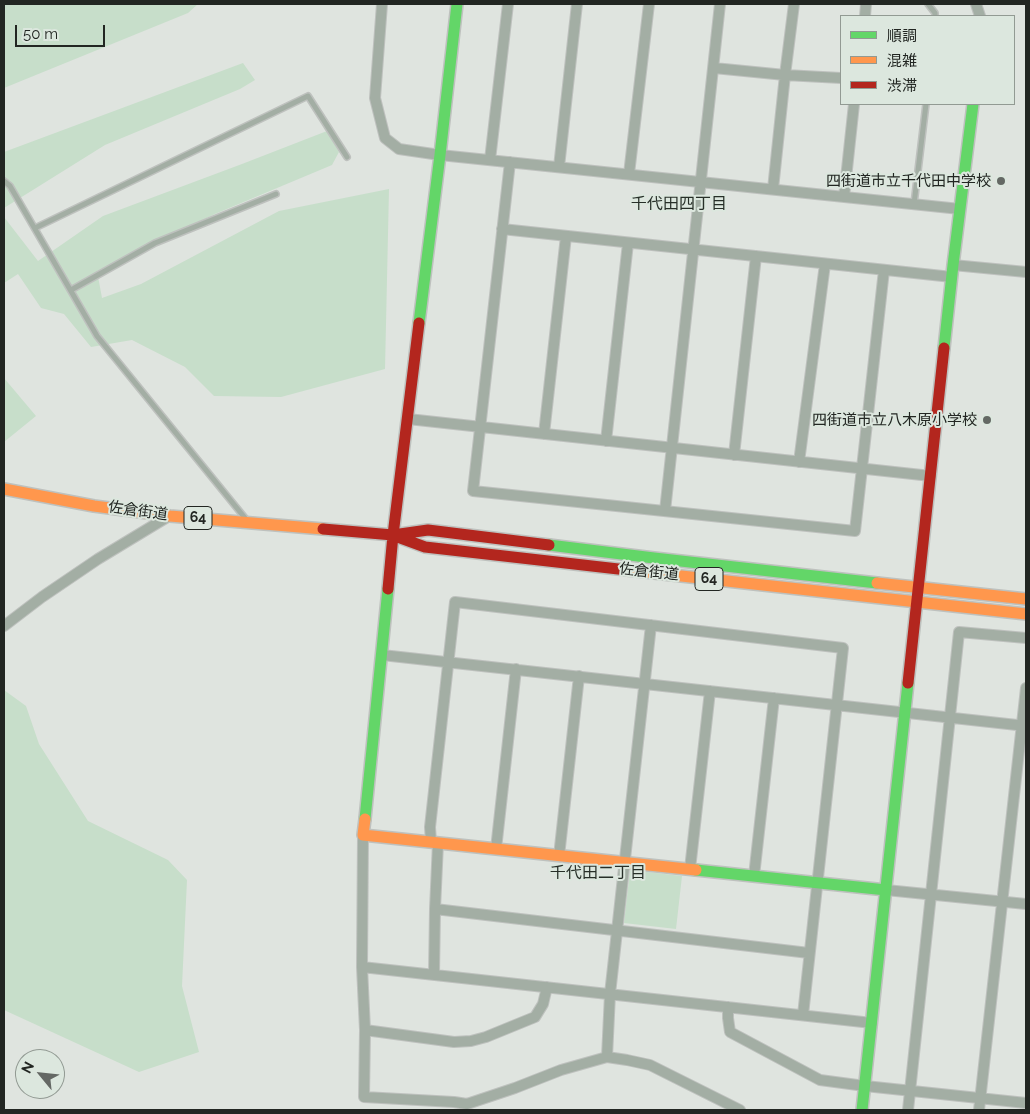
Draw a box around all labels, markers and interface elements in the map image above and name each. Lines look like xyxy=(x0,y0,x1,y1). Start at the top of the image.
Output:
scale bar xyxy=(18,15,108,47)
legend xyxy=(840,15,1015,105)
text: 50 m xyxy=(23,25,58,43)
text: 順調 xyxy=(887,27,917,45)
text: 混雑 xyxy=(887,52,917,70)
text: 渋滞 xyxy=(887,77,917,95)
place label: 四街道市立千代田中学校 xyxy=(826,172,991,190)
marker: 四街道市立千代田中学校 xyxy=(995,175,1007,187)
district label: 千代田四丁目 xyxy=(631,194,727,214)
place label: 四街道市立八木原小学校 xyxy=(812,411,977,429)
marker: 四街道市立八木原小学校 xyxy=(981,414,993,426)
street label: 佐倉街道 xyxy=(107,498,169,524)
road number: 64 xyxy=(184,506,212,530)
street label: 佐倉街道 xyxy=(618,560,680,584)
road number: 64 xyxy=(695,568,723,590)
district label: 千代田二丁目 xyxy=(550,863,646,883)
north arrow xyxy=(15,1049,65,1099)
text: N xyxy=(18,1059,37,1076)

